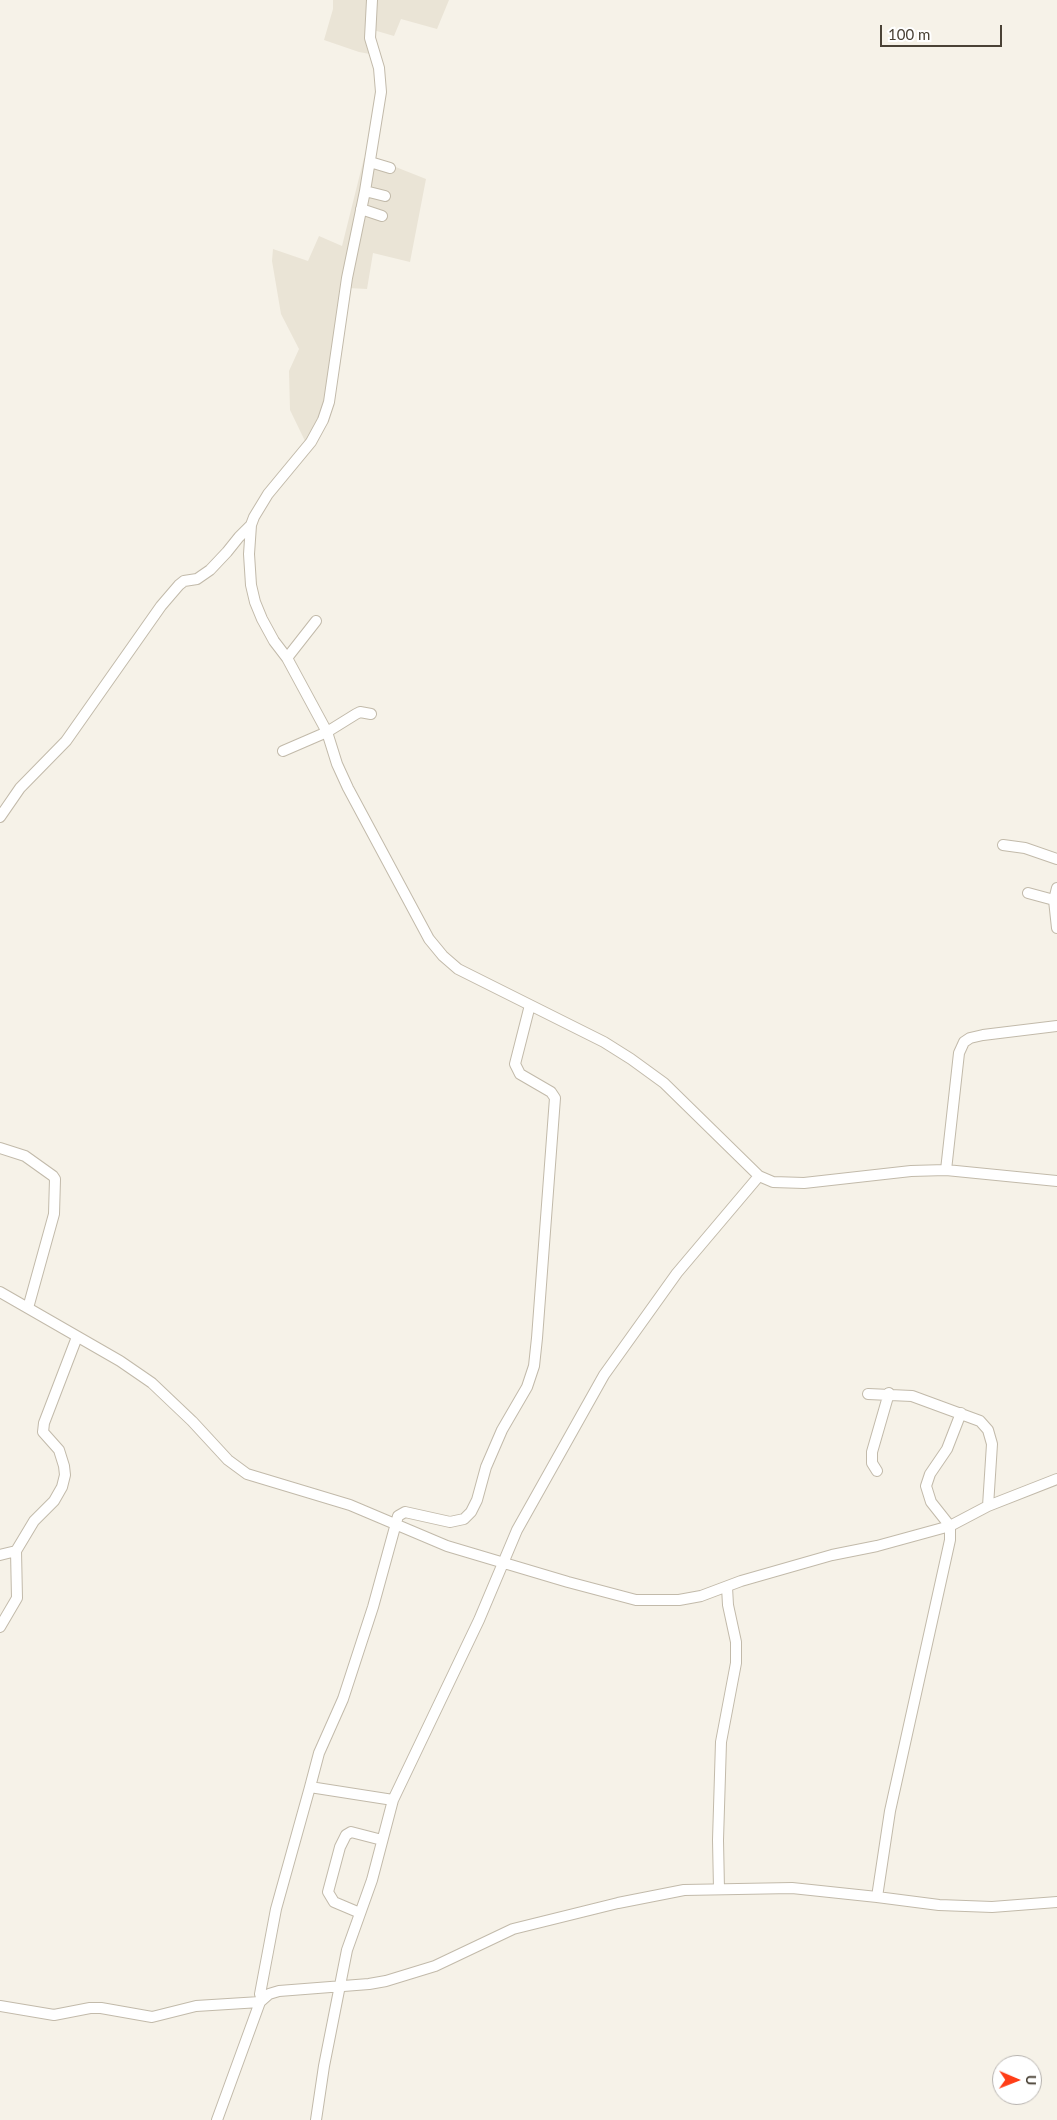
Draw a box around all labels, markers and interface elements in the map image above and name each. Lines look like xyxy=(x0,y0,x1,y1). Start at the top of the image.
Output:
scale bar xyxy=(882,15,1004,47)
text: 100 m xyxy=(888,25,930,43)
north arrow xyxy=(992,2055,1042,2105)
text: U xyxy=(1023,2075,1040,2086)

